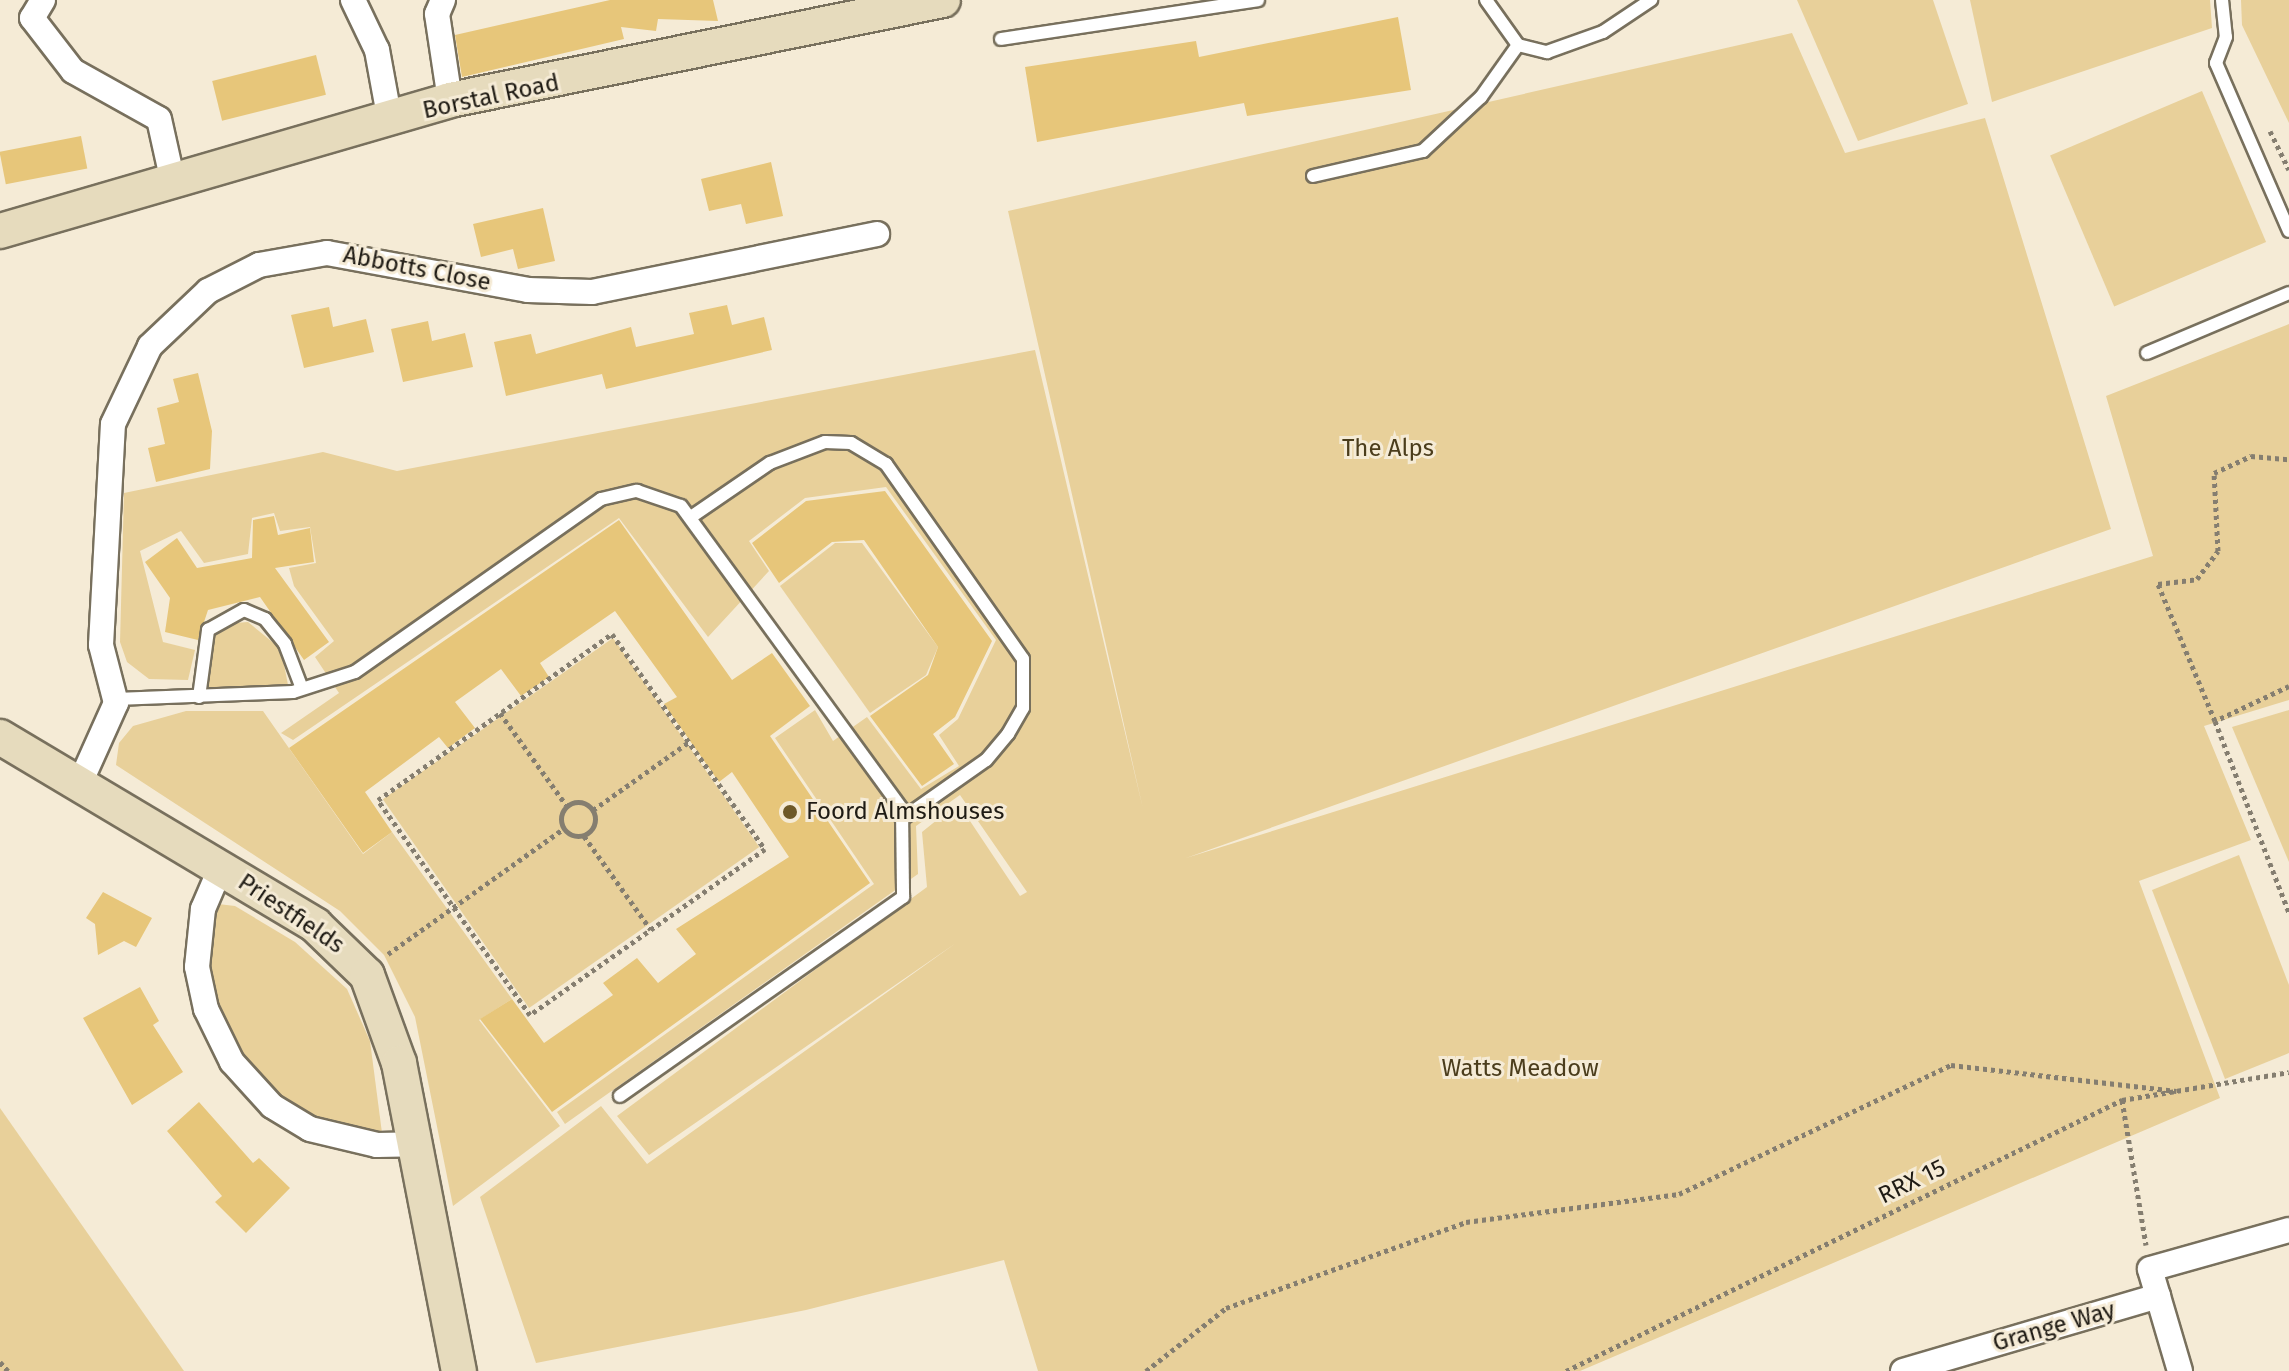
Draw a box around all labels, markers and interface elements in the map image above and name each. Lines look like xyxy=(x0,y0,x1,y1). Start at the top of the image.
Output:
street label: Borstal Road xyxy=(420,68,562,126)
street label: Abbotts Close xyxy=(341,241,493,297)
park label: The Alps xyxy=(1342,435,1434,463)
place label: Foord Almshouses xyxy=(806,798,1004,826)
marker: Foord Almshouses xyxy=(781,803,799,821)
street label: Priestfields xyxy=(232,868,350,960)
park label: Watts Meadow xyxy=(1441,1055,1599,1083)
street label: RRX 15 xyxy=(1874,1154,1950,1210)
street label: Grange Way xyxy=(1990,1296,2118,1358)

